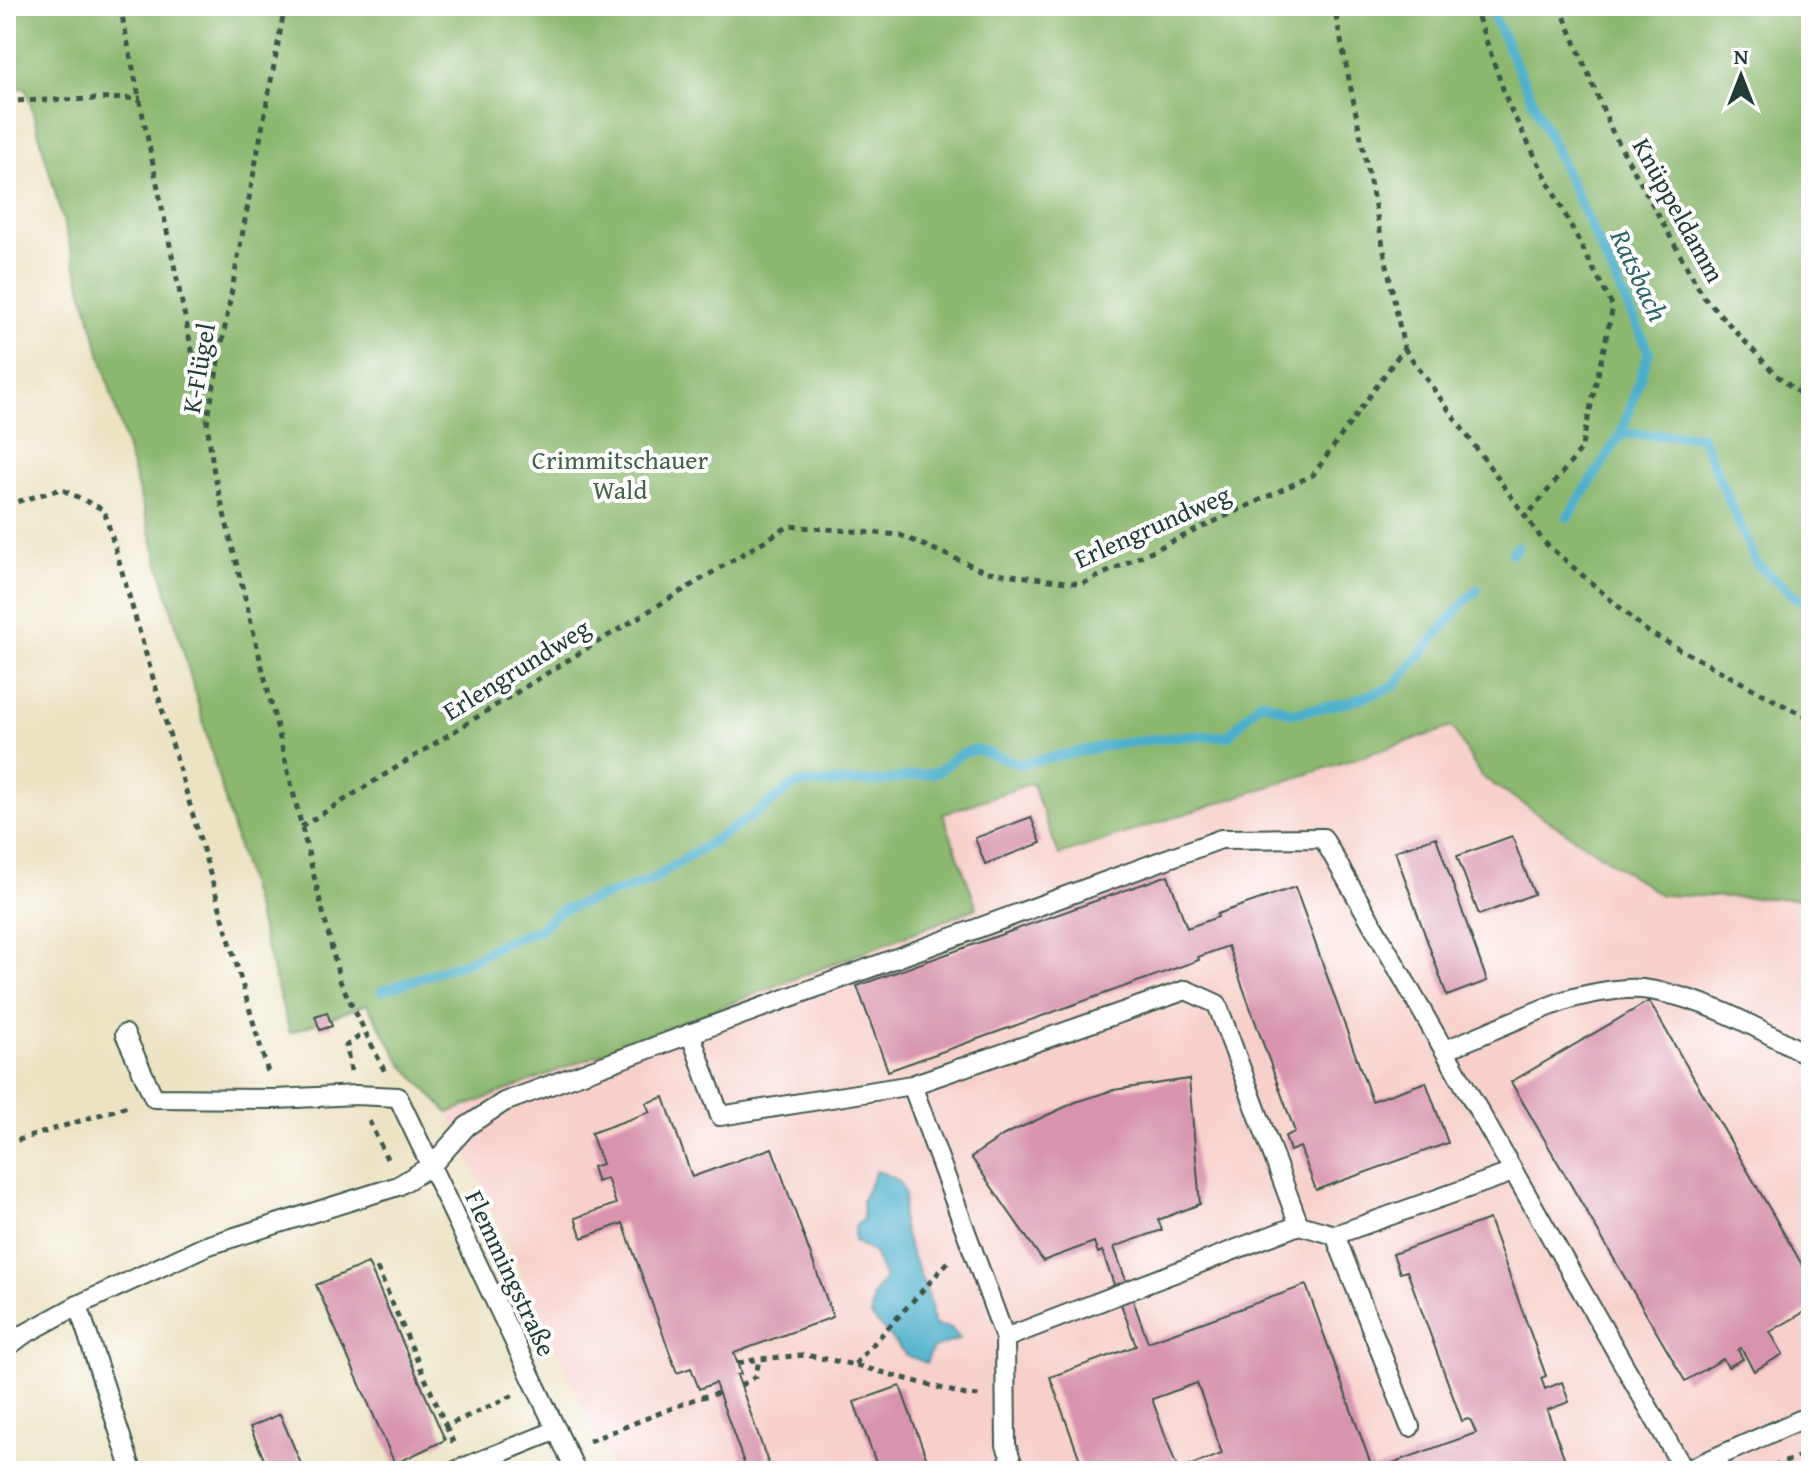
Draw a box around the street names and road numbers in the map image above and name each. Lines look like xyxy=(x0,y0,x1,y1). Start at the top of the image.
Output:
street label: Knüppeldamm xyxy=(1623,130,1735,290)
street label: K-Flügel xyxy=(171,320,225,416)
street label: Erlengrundweg xyxy=(1068,474,1236,578)
street label: Erlengrundweg xyxy=(435,608,597,730)
street label: Flemmingstraße xyxy=(455,1184,567,1362)

